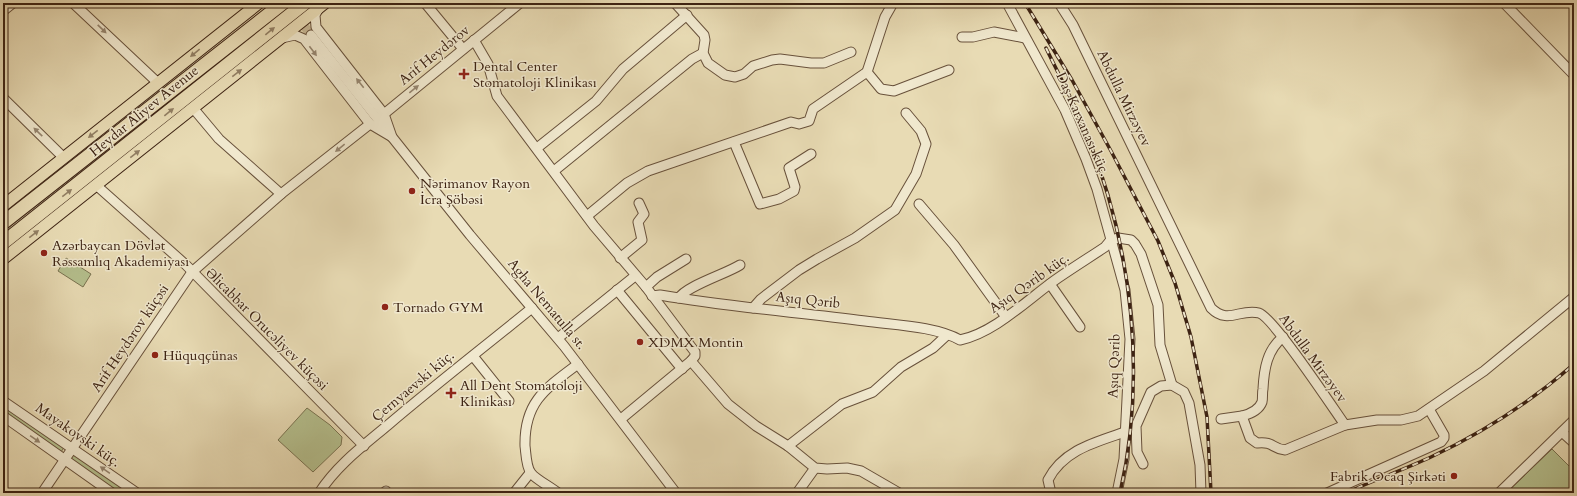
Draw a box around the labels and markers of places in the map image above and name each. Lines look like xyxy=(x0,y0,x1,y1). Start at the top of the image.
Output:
place label: Dental Center Stomatoloji Klinikası xyxy=(473,57,597,92)
marker: Dental Center Stomatoloji Klinikası xyxy=(458,68,470,80)
place label: Nərimanov Rayon İcra Şöbəsi xyxy=(420,174,530,209)
marker: Nərimanov Rayon İcra Şöbəsi xyxy=(407,186,417,196)
place label: Azərbaycan Dövlət Rəssamlıq Akademiyası xyxy=(52,236,189,271)
marker: Azərbaycan Dövlət Rəssamlıq Akademiyası xyxy=(39,248,49,258)
place label: Tornado GYM xyxy=(393,298,483,317)
marker: Tornado GYM xyxy=(380,302,390,312)
place label: XDMX Montin xyxy=(648,333,743,352)
marker: XDMX Montin xyxy=(635,337,645,347)
place label: Hüquqçünas xyxy=(163,346,238,365)
marker: Hüquqçünas xyxy=(150,350,160,360)
place label: All Dent Stomatoloji Klinikası xyxy=(460,376,583,411)
marker: All Dent Stomatoloji Klinikası xyxy=(445,387,457,399)
place label: Fabrik Ocaq Şirkəti xyxy=(1330,467,1446,486)
marker: Fabrik Ocaq Şirkəti xyxy=(1449,471,1459,481)

